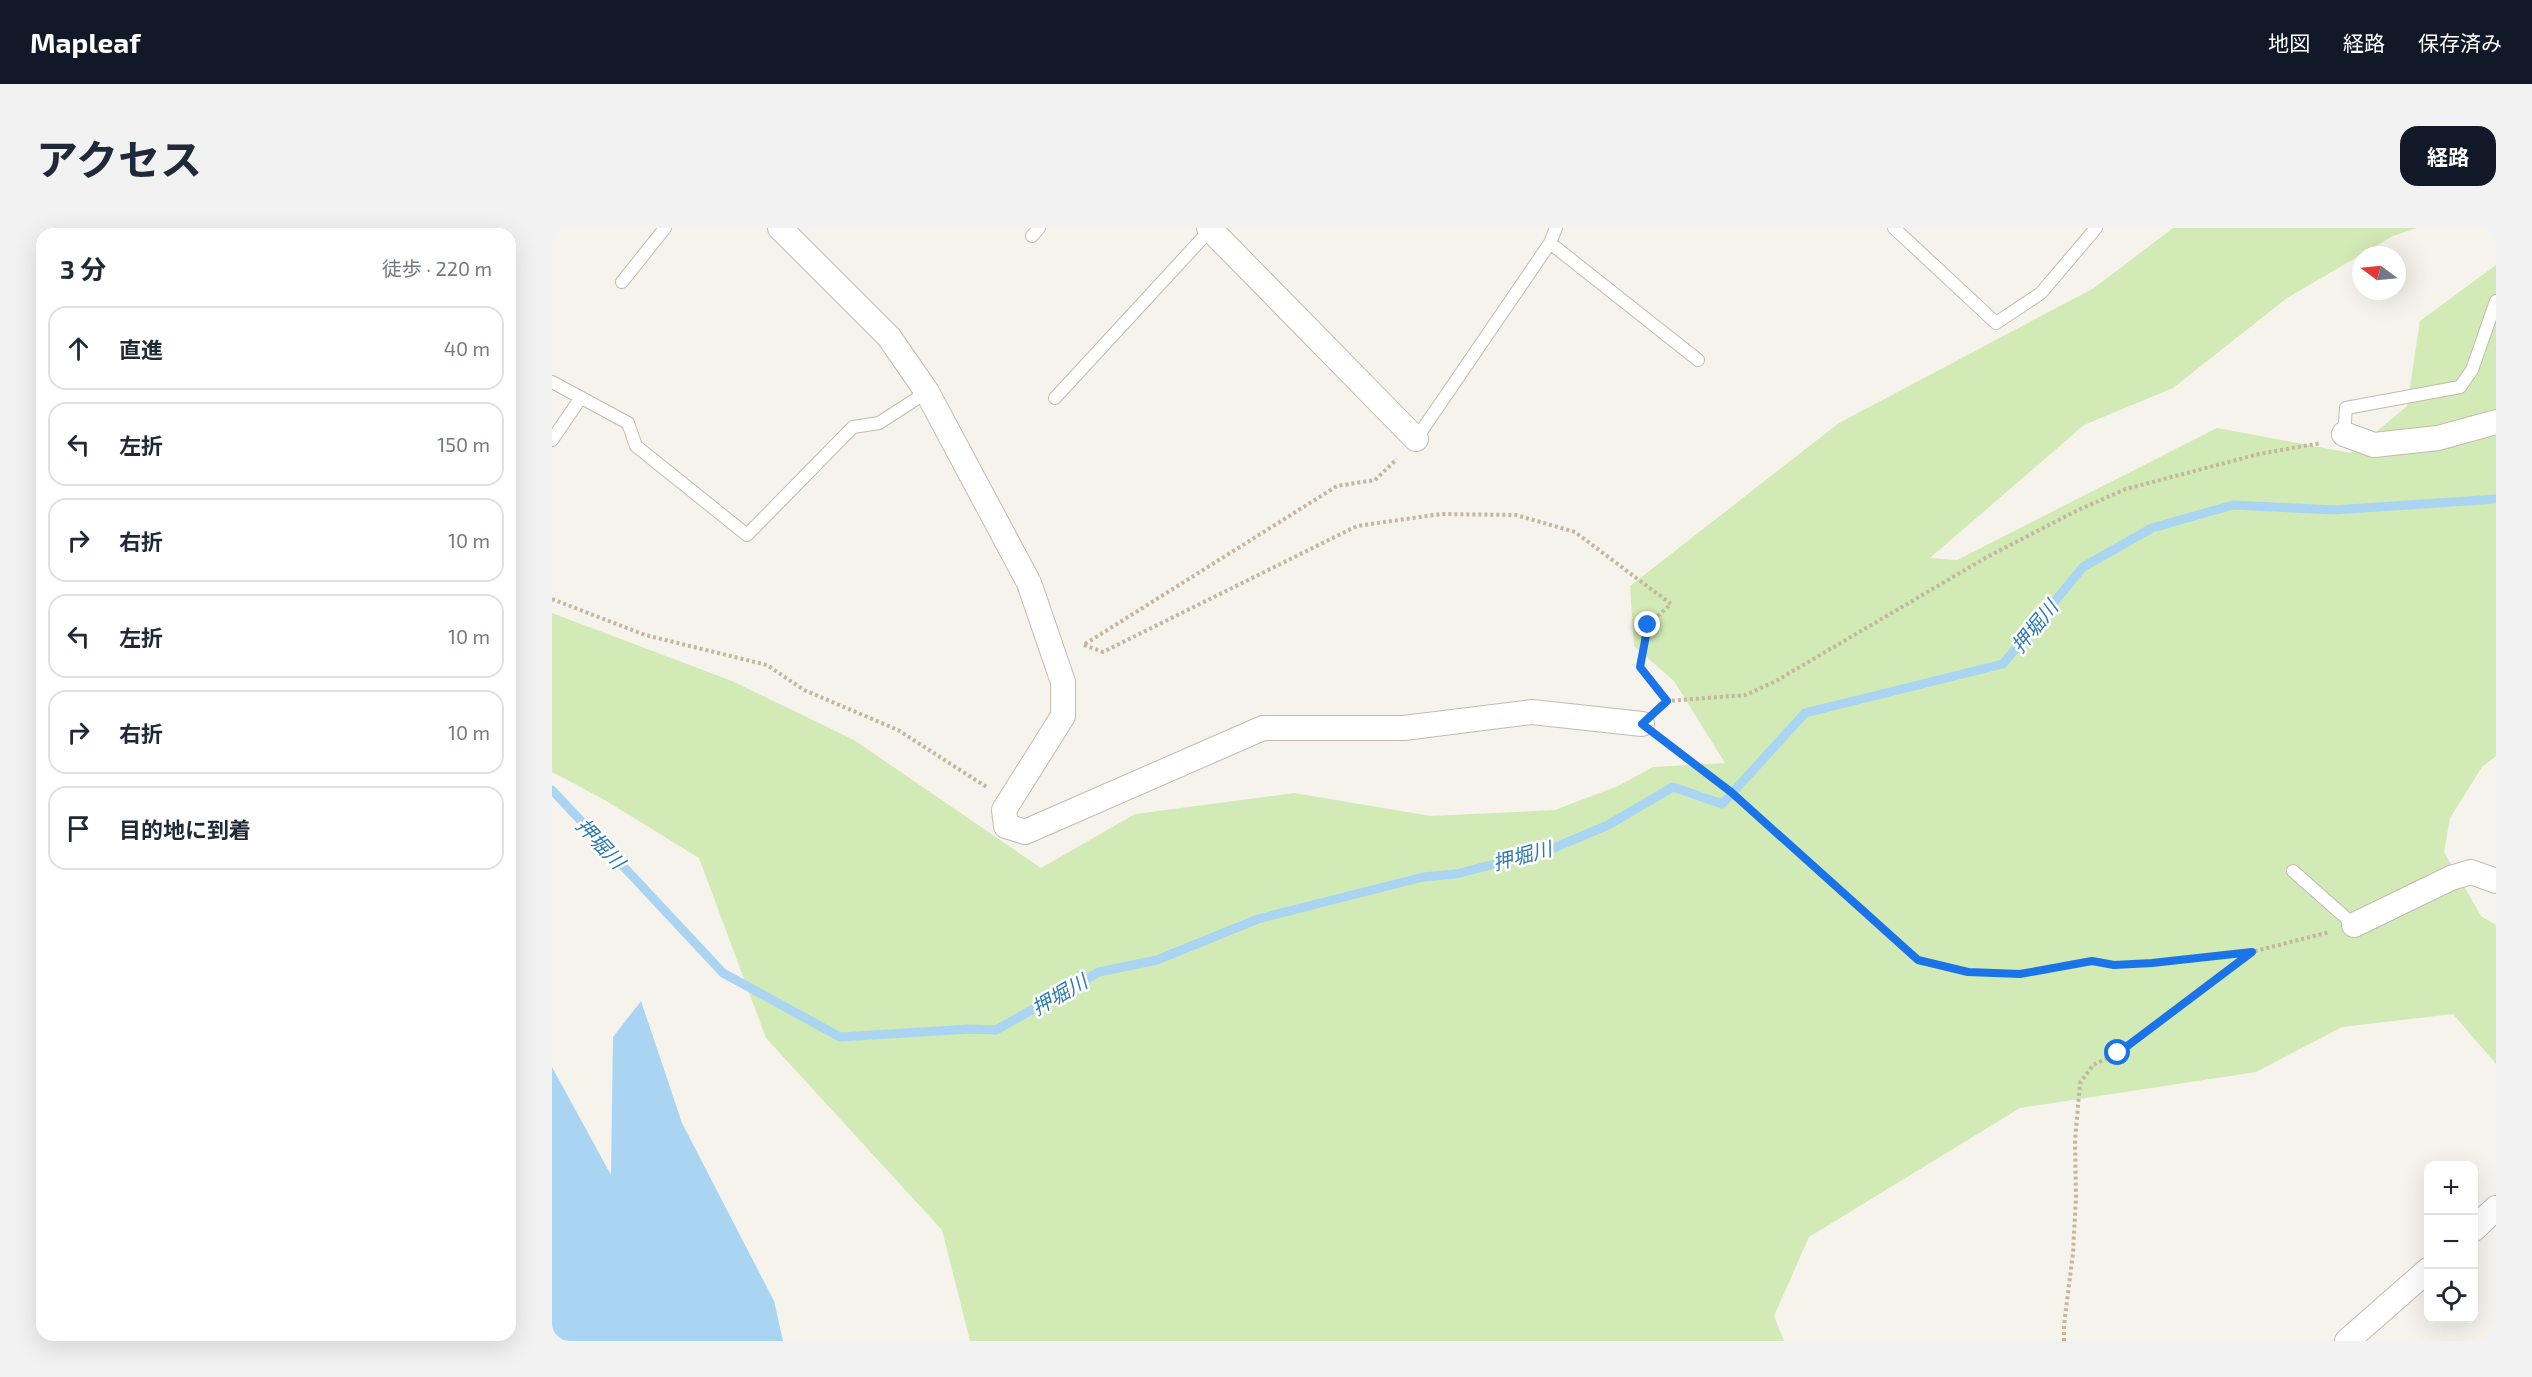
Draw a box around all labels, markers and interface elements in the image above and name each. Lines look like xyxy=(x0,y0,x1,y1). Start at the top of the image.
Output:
text: Mapleaf xyxy=(30,25,141,59)
text: 地図 xyxy=(2268,30,2310,55)
text: 経路 xyxy=(2343,30,2385,55)
text: 保存済み xyxy=(2418,30,2502,55)
button: 経路 xyxy=(2400,126,2496,186)
text: アクセス xyxy=(36,133,202,183)
north arrow xyxy=(2352,246,2406,300)
text: 3 分 xyxy=(60,253,106,284)
text: 徒歩 · 220 m xyxy=(382,256,492,280)
icon: ahead xyxy=(62,332,95,365)
text: 直進 xyxy=(119,336,163,362)
text: 40 m xyxy=(444,336,490,360)
icon: left xyxy=(62,428,95,461)
text: 左折 xyxy=(119,432,163,458)
text: 150 m xyxy=(437,432,490,456)
icon: right xyxy=(62,524,95,557)
text: 右折 xyxy=(119,528,163,554)
text: 10 m xyxy=(448,528,490,552)
water label: 押堀川 xyxy=(2006,594,2063,657)
route end xyxy=(1634,611,1660,637)
icon: left xyxy=(62,620,95,653)
text: 左折 xyxy=(119,624,163,650)
text: 10 m xyxy=(448,624,490,648)
icon: right xyxy=(62,716,95,749)
text: 右折 xyxy=(119,720,163,746)
text: 10 m xyxy=(448,720,490,744)
icon: arrive xyxy=(62,812,95,845)
water label: 押堀川 xyxy=(572,813,632,875)
text: 目的地に到着 xyxy=(119,816,251,842)
water label: 押堀川 xyxy=(1490,835,1556,874)
water label: 押堀川 xyxy=(1027,968,1093,1019)
route start xyxy=(2104,1039,2130,1065)
map controls xyxy=(2424,1161,2478,1323)
button: + xyxy=(2424,1161,2478,1215)
button: − xyxy=(2424,1215,2478,1269)
button: locate xyxy=(2424,1269,2478,1323)

